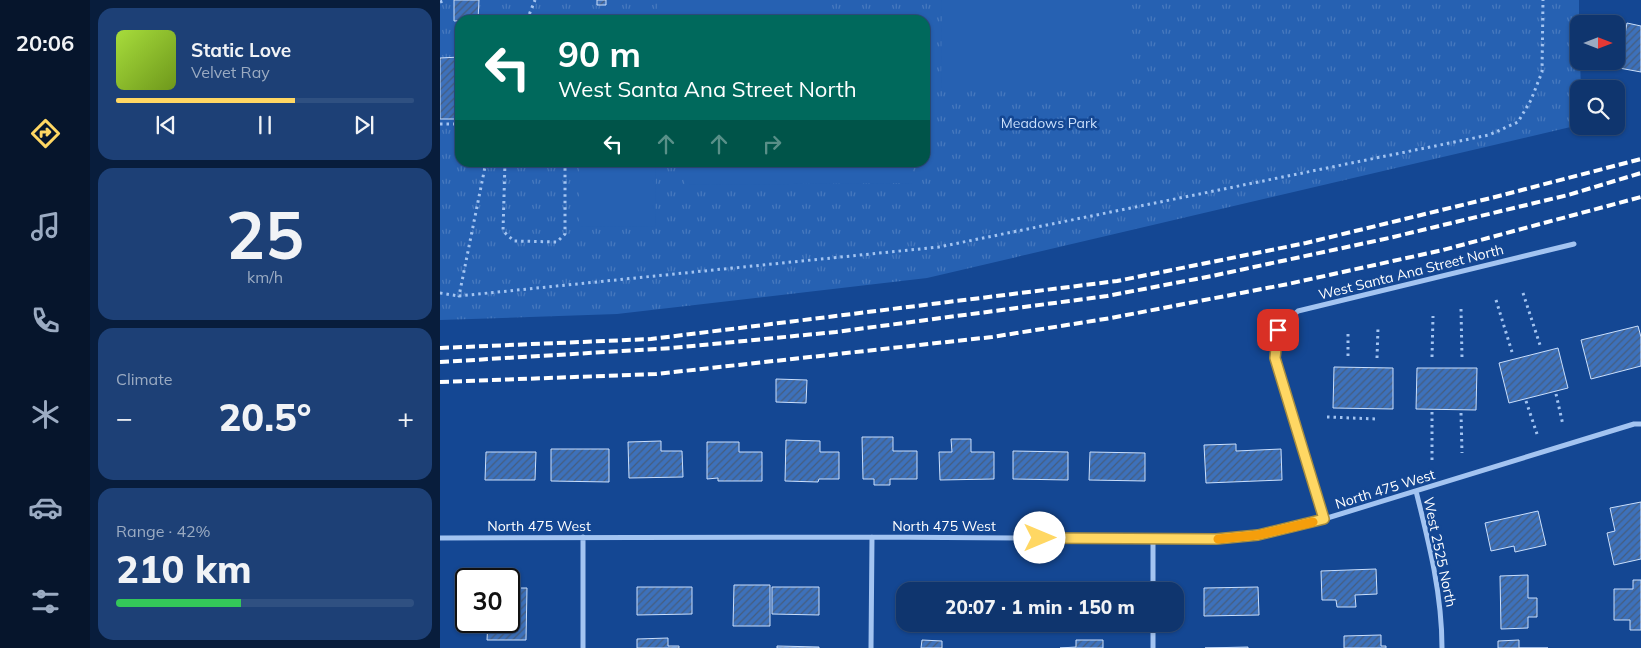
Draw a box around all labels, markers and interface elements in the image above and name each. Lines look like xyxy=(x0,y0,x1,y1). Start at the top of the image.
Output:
north arrow xyxy=(1570,15,1625,70)
map controls xyxy=(1570,15,1625,135)
text: 20:06 xyxy=(16,29,74,57)
text: 90 m xyxy=(558,32,641,76)
icon: left xyxy=(475,35,540,100)
text: Static Love xyxy=(191,38,291,62)
text: Velvet Ray xyxy=(191,62,270,82)
text: West Santa Ana Street North xyxy=(558,75,857,103)
button: search xyxy=(1570,80,1625,135)
icon: previous xyxy=(152,111,180,139)
icon: pause xyxy=(251,111,279,139)
icon: next xyxy=(350,111,378,139)
park label: Meadows Park xyxy=(1001,114,1098,132)
icon: directions xyxy=(28,116,63,151)
icon: left xyxy=(599,130,627,158)
icon: ahead xyxy=(652,130,680,158)
icon: ahead xyxy=(705,130,733,158)
icon: right xyxy=(758,130,786,158)
text: 25 xyxy=(226,194,304,275)
icon: music xyxy=(28,209,63,244)
street label: West Santa Ana Street North xyxy=(1317,240,1505,304)
text: km/h xyxy=(247,267,283,287)
icon: phone xyxy=(28,303,63,338)
pin xyxy=(1257,309,1299,351)
icon: arrive xyxy=(1264,316,1292,344)
text: Climate xyxy=(116,369,172,389)
text: 20.5° xyxy=(219,393,311,441)
icon: climate xyxy=(28,397,63,432)
text: − xyxy=(116,400,133,435)
text: + xyxy=(397,400,414,435)
street label: North 475 West xyxy=(1333,465,1437,513)
icon: car xyxy=(28,490,63,525)
street label: West 2525 North xyxy=(1420,495,1460,609)
position arrow xyxy=(1013,511,1065,563)
street label: North 475 West xyxy=(487,517,591,535)
street label: North 475 West xyxy=(892,517,996,535)
text: Range · 42% xyxy=(116,521,211,541)
text: 210 km xyxy=(116,545,252,593)
speed limit sign: 30 xyxy=(455,568,520,633)
icon: filters xyxy=(28,584,63,619)
text: 20:07 · 1 min · 150 m xyxy=(945,595,1135,619)

